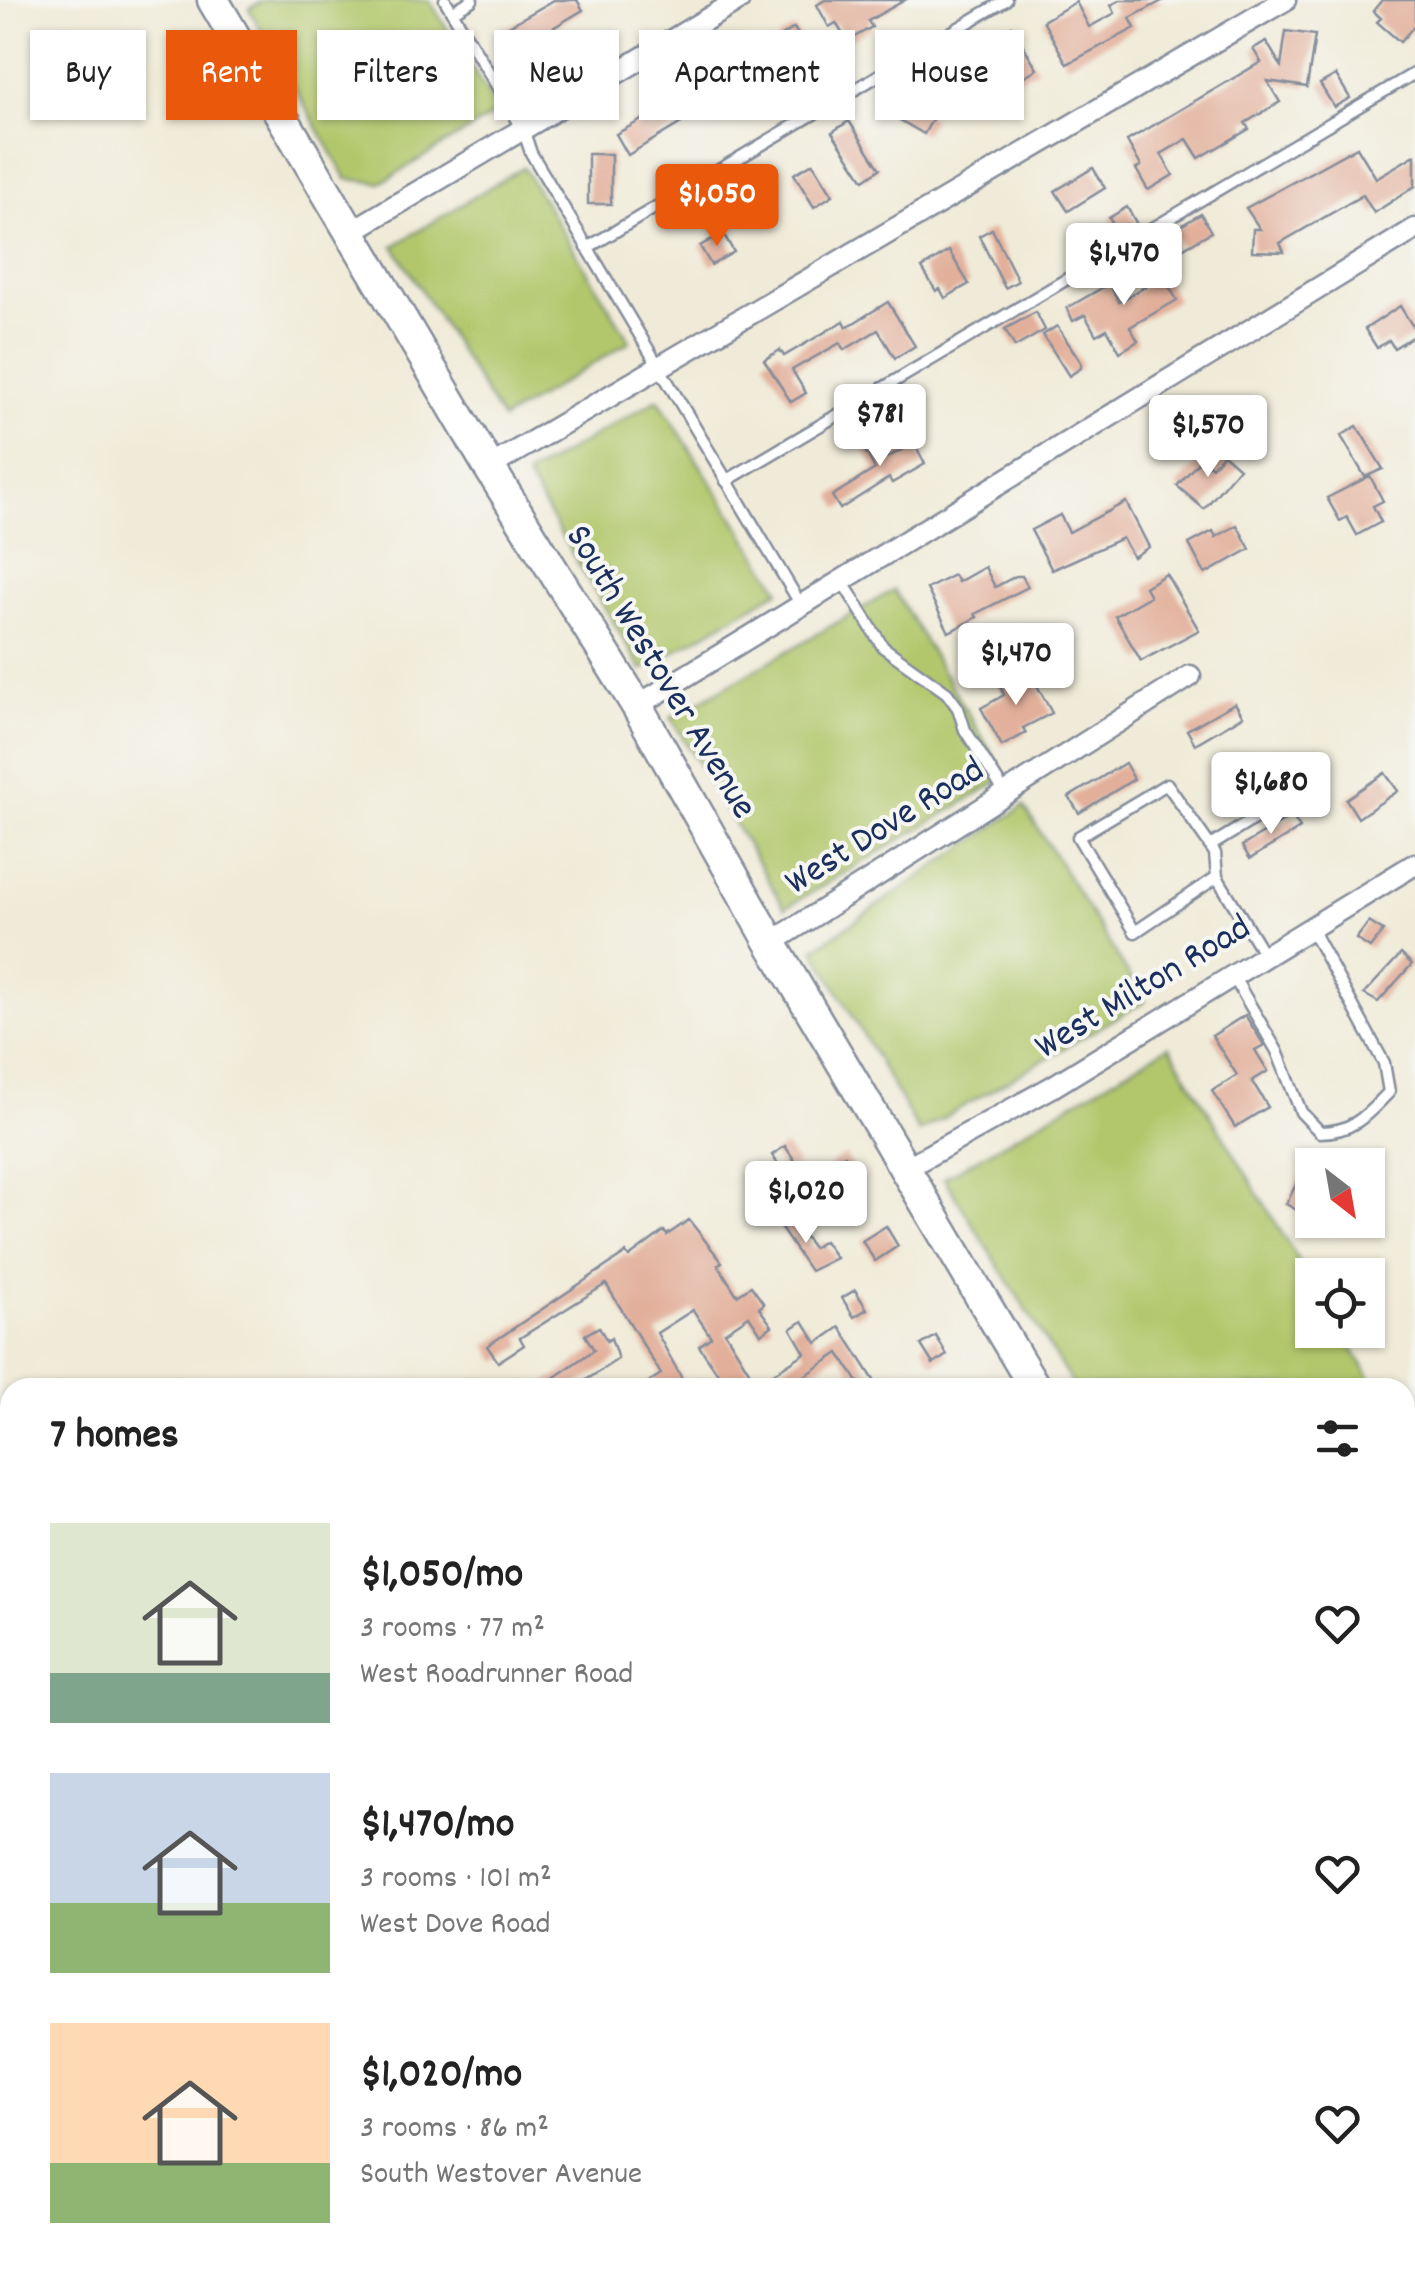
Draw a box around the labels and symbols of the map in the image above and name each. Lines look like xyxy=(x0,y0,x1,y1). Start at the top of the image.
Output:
pin: $1,050 xyxy=(636,164,798,249)
pin: $1,470 xyxy=(1043,223,1205,308)
pin: $781 xyxy=(821,384,939,469)
pin: $1,570 xyxy=(1127,395,1289,480)
street label: South Westover Avenue xyxy=(549,515,769,831)
pin: $1,470 xyxy=(935,623,1097,708)
street label: West Dove Road xyxy=(776,745,996,911)
pin: $1,680 xyxy=(1190,752,1352,837)
street label: West Milton Road xyxy=(1025,903,1263,1075)
north arrow xyxy=(1295,1148,1385,1238)
pin: $1,020 xyxy=(725,1161,887,1246)

